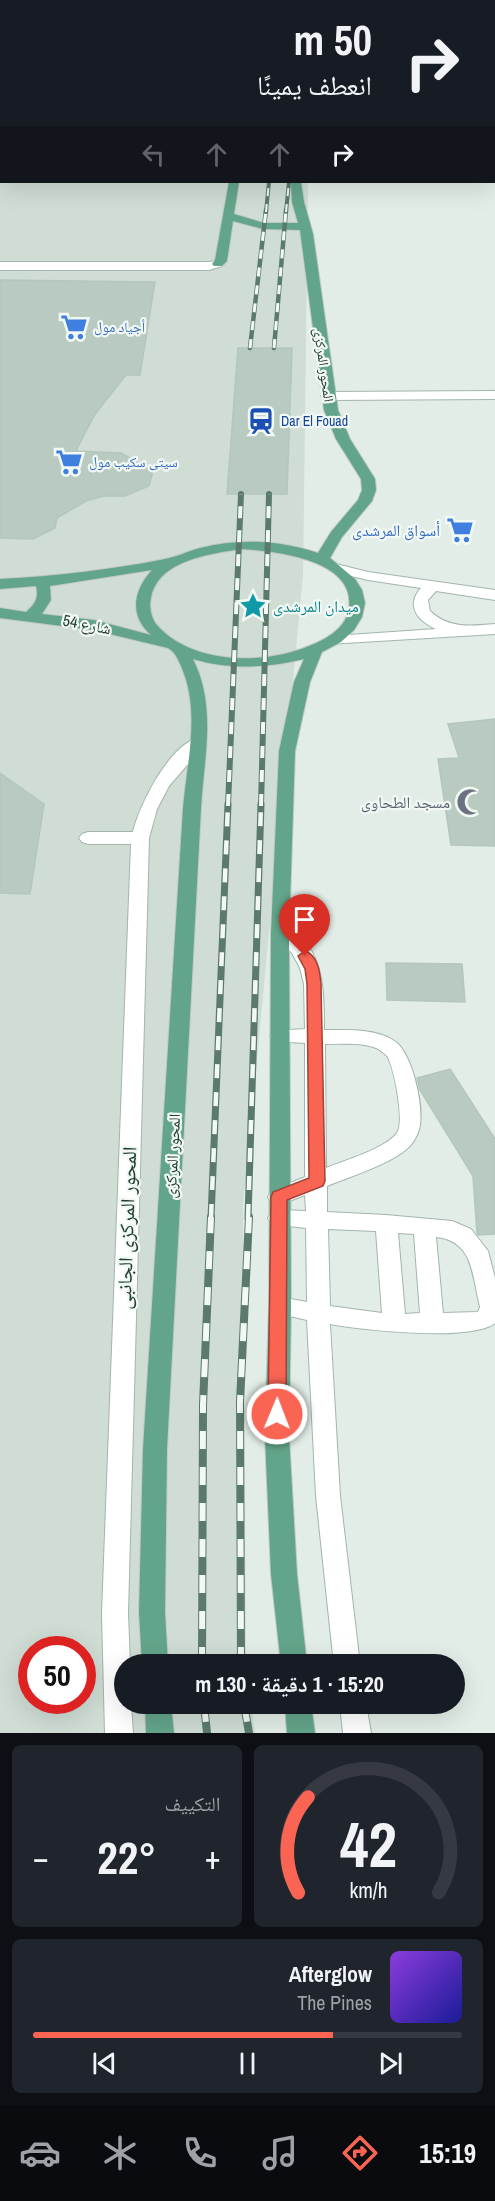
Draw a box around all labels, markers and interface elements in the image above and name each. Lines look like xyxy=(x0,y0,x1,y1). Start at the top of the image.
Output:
text: 50 m xyxy=(293,12,372,68)
icon: right xyxy=(393,24,471,102)
text: انعطف يمينًا xyxy=(257,67,372,103)
icon: left xyxy=(137,138,170,171)
icon: ahead xyxy=(200,138,233,171)
icon: ahead xyxy=(263,138,296,171)
icon: right xyxy=(326,138,359,171)
supermarket icon: أجياد مول xyxy=(59,312,89,342)
place label: أجياد مول xyxy=(94,318,145,336)
street label: المحور المركزى xyxy=(310,327,338,403)
station icon: Dar El Fouad xyxy=(246,406,276,436)
place label: Dar El Fouad xyxy=(281,412,348,430)
supermarket icon: سيتى سكيب مول xyxy=(54,447,84,477)
place label: سيتى سكيب مول xyxy=(89,453,178,471)
supermarket icon: أسواق المرشدى xyxy=(445,515,475,545)
place label: أسواق المرشدى xyxy=(352,519,440,541)
place icon: ميدان المرشدى xyxy=(238,591,268,621)
place label: ميدان المرشدى xyxy=(273,595,359,617)
street label: شارع 54 xyxy=(61,609,113,639)
mosque icon: مسجد الطحاوى xyxy=(455,787,485,817)
place label: مسجد الطحاوى xyxy=(361,791,450,813)
pin xyxy=(279,894,330,956)
icon: arrive xyxy=(288,903,321,936)
street label: المحور المركزى xyxy=(159,1113,185,1199)
street label: المحور المركزى الجانبى xyxy=(110,1146,142,1310)
position arrow xyxy=(245,1382,309,1446)
speed limit sign: 50 xyxy=(18,1636,96,1714)
text: 15:20 · 1 دقيقة · 130 m xyxy=(195,1669,384,1699)
text: التكييف xyxy=(164,1790,221,1817)
text: 42 xyxy=(340,1802,397,1886)
text: 22° xyxy=(97,1827,156,1888)
text: − xyxy=(33,1835,49,1879)
text: + xyxy=(205,1835,220,1879)
text: km/h xyxy=(349,1876,387,1905)
text: Afterglow xyxy=(289,1959,372,1989)
text: The Pines xyxy=(297,1989,372,2016)
icon: previous xyxy=(88,2047,121,2080)
icon: pause xyxy=(231,2047,264,2080)
icon: next xyxy=(374,2047,407,2080)
icon: car xyxy=(19,2132,61,2174)
icon: climate xyxy=(99,2132,141,2174)
icon: phone xyxy=(179,2132,221,2174)
icon: music xyxy=(259,2132,301,2174)
icon: directions xyxy=(339,2132,381,2174)
text: 15:19 xyxy=(419,2135,476,2171)

